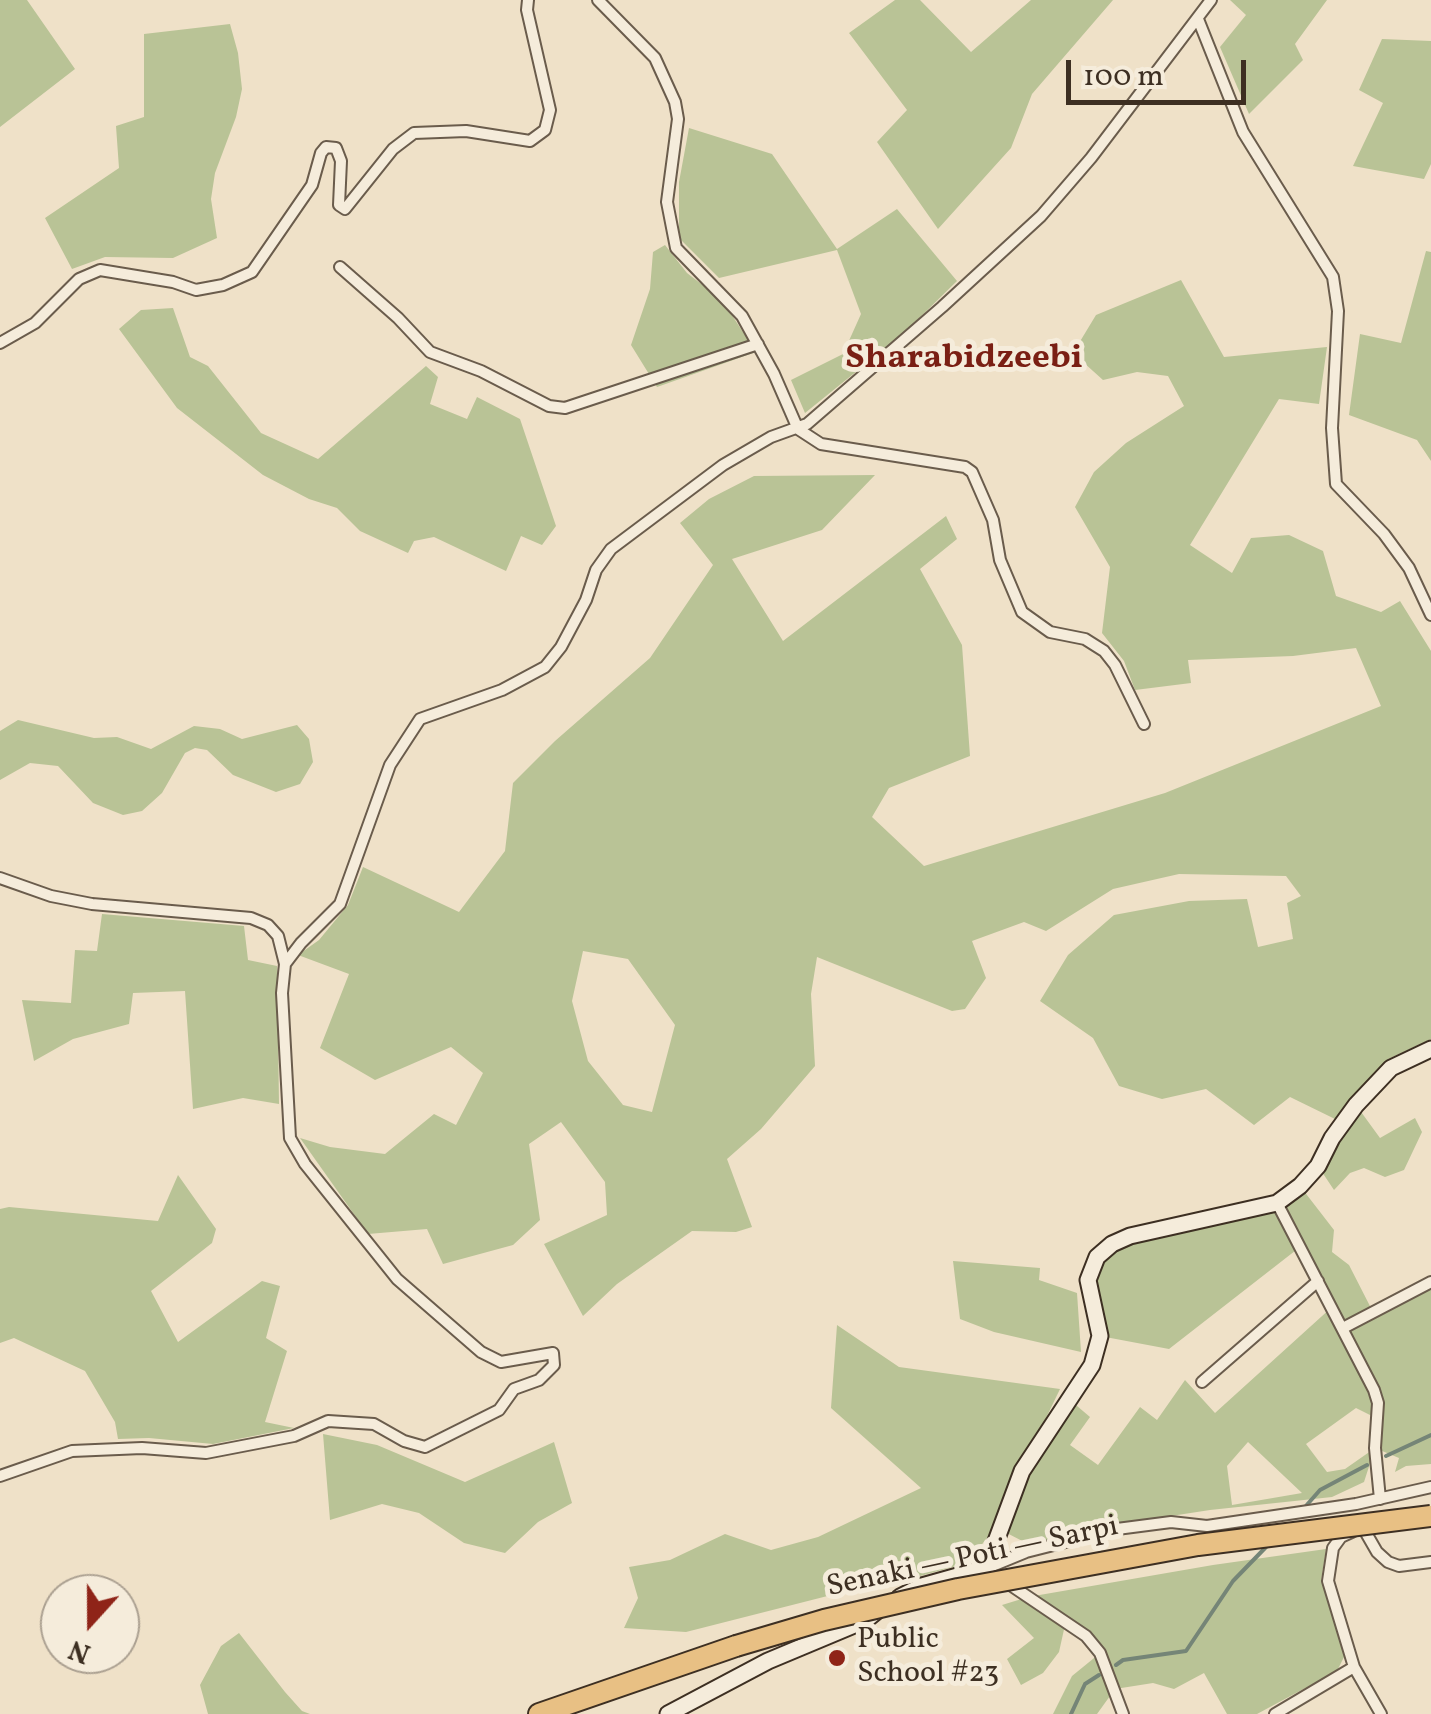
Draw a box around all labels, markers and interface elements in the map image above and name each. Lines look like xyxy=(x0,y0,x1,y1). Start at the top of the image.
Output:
scale bar xyxy=(1071,40,1251,102)
text: 100 m xyxy=(1083,56,1164,98)
district label: Sharabidzeebi xyxy=(845,340,1083,382)
street label: Senaki — Poti — Sarpi xyxy=(824,1511,1122,1607)
north arrow xyxy=(40,1574,140,1674)
place label: Public School #23 xyxy=(857,1623,999,1694)
text: N xyxy=(63,1629,96,1672)
marker: Public School #23 xyxy=(826,1647,848,1669)

